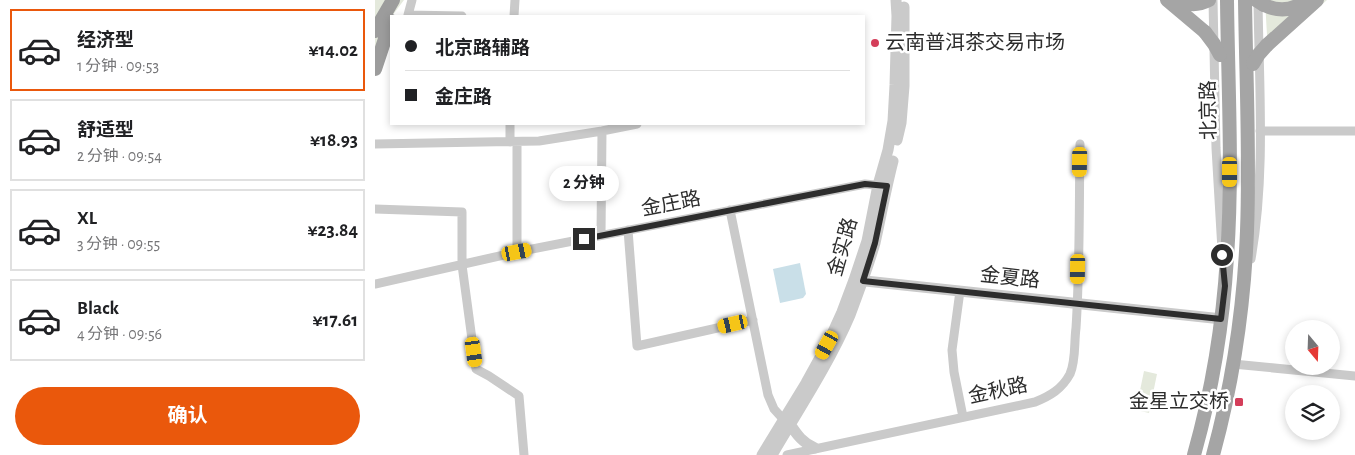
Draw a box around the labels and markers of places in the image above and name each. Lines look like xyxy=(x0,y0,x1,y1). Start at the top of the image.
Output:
place label: 云南普洱茶交易市场 xyxy=(885,32,1065,53)
marker: 云南普洱茶交易市场 xyxy=(869,37,881,49)
place label: 金星立交桥 xyxy=(1129,391,1229,412)
marker: 金星立交桥 xyxy=(1233,396,1245,408)

